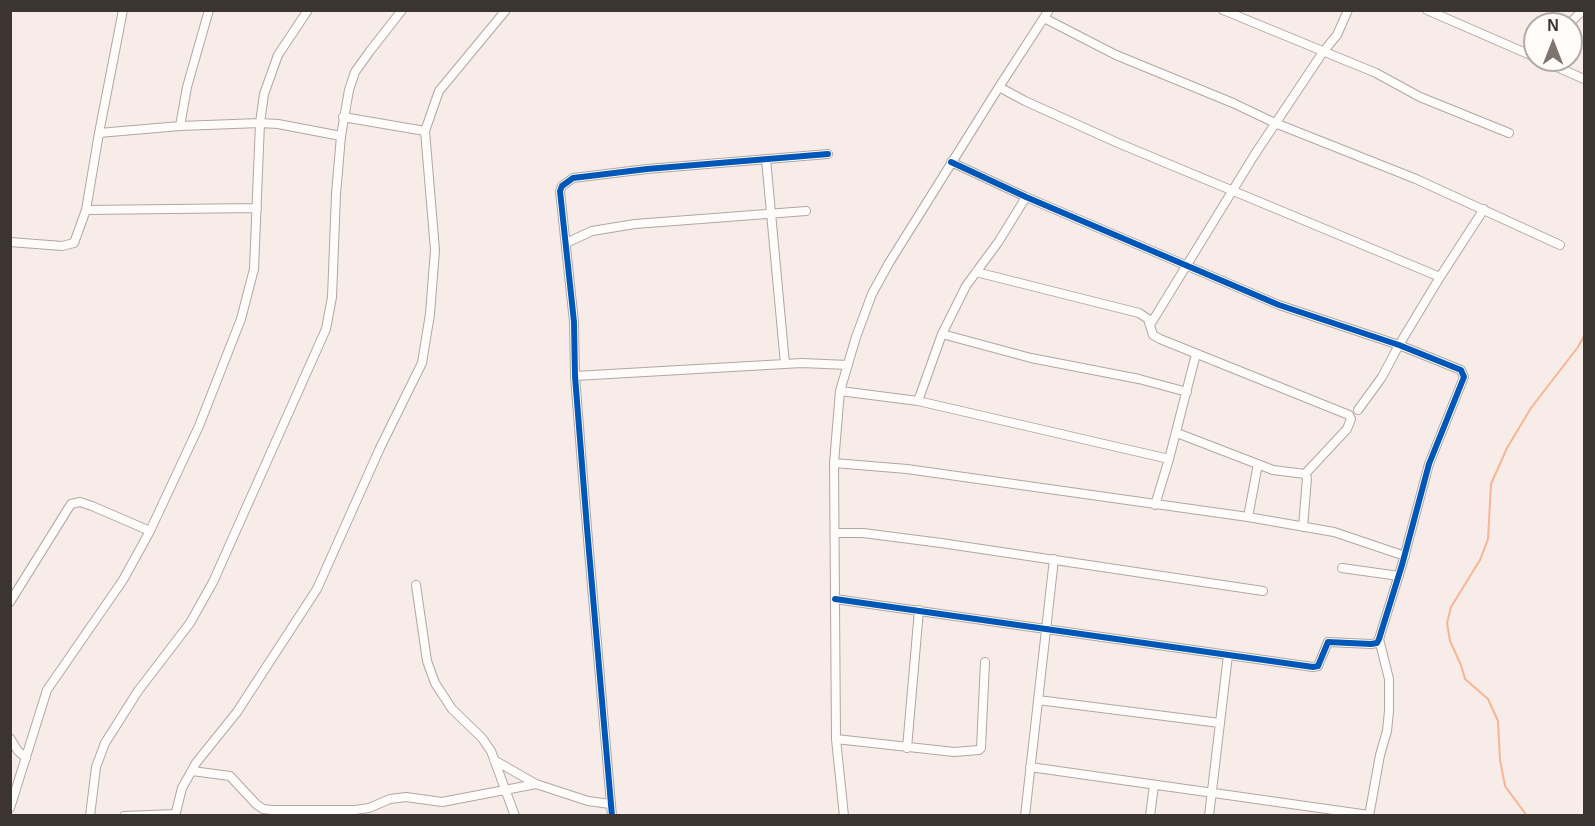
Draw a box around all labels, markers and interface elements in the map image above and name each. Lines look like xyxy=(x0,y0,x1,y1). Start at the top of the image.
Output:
north arrow xyxy=(1523,12,1583,72)
text: N xyxy=(1547,17,1559,34)

